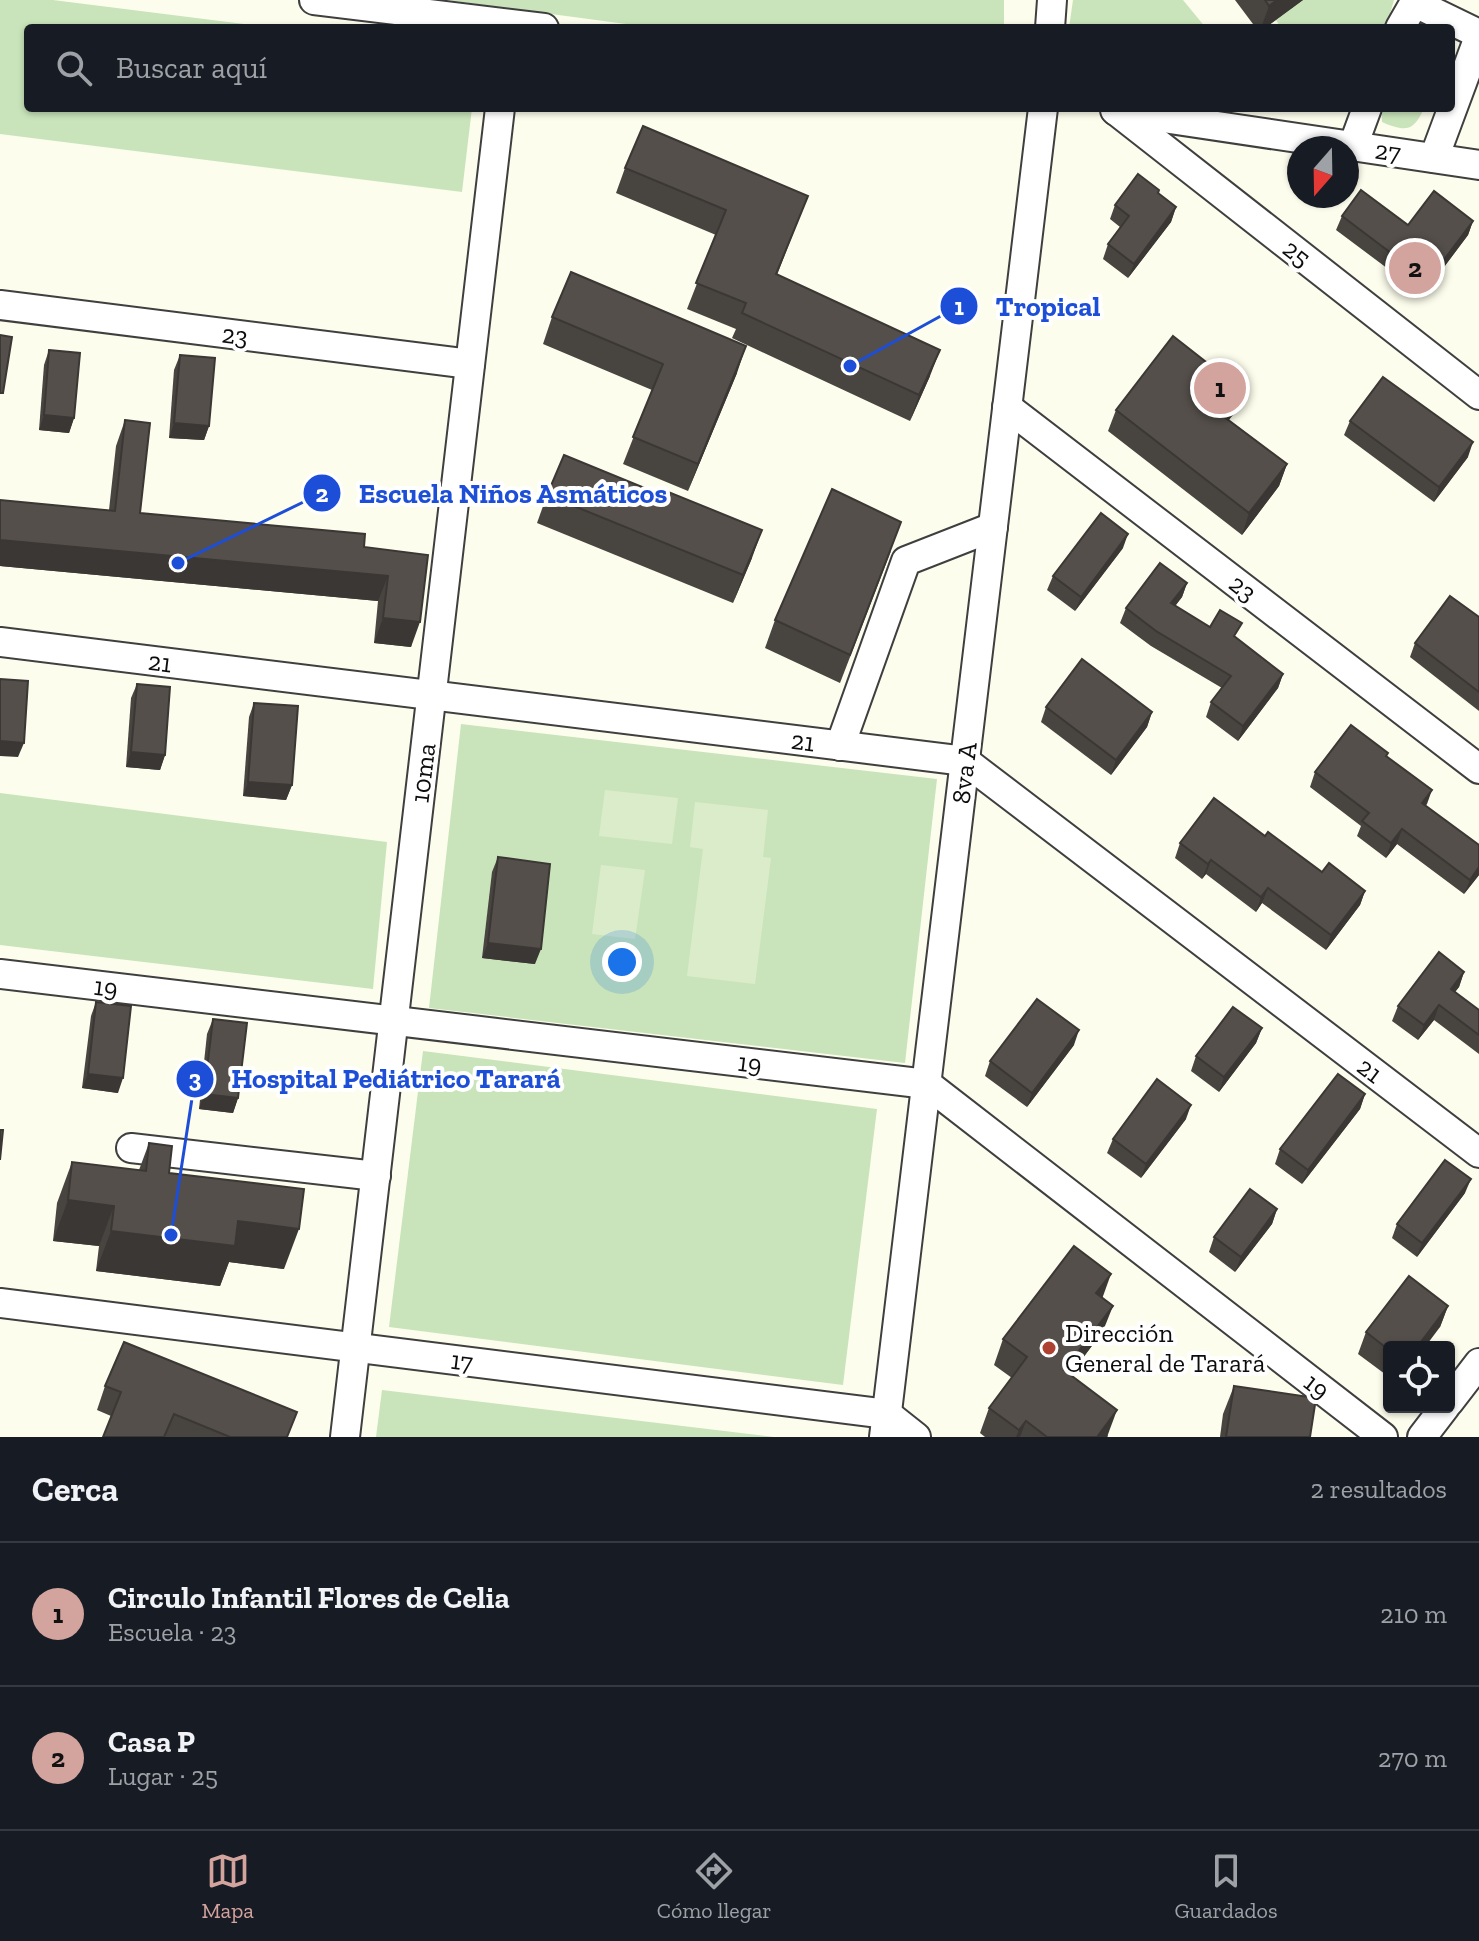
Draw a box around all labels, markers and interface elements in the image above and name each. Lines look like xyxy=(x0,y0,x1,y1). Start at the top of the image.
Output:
search box xyxy=(24,24,1455,112)
icon: search xyxy=(52,46,96,90)
text: Buscar aquí xyxy=(116,50,267,86)
street label: 27 xyxy=(1373,133,1403,169)
north arrow xyxy=(1287,136,1359,208)
street label: 25 xyxy=(1277,232,1317,274)
pin: 2 xyxy=(1389,238,1441,298)
callout: Tropical xyxy=(939,280,1116,332)
text: Tropical xyxy=(996,290,1100,323)
text: 1 xyxy=(954,292,964,321)
street label: 23 xyxy=(220,318,250,352)
pin: 1 xyxy=(1194,358,1246,418)
callout: Escuela Niños Asmáticos xyxy=(302,467,683,519)
text: Escuela Niños Asmáticos xyxy=(359,477,667,510)
text: 2 xyxy=(316,479,329,508)
street label: 23 xyxy=(1223,567,1263,609)
street label: 21 xyxy=(146,645,174,679)
street label: 21 xyxy=(789,724,817,758)
street label: 8va A xyxy=(944,739,984,806)
street label: 10ma xyxy=(403,741,443,805)
your location xyxy=(602,942,642,982)
street label: 19 xyxy=(92,970,120,1004)
street label: 19 xyxy=(736,1046,764,1080)
street label: 21 xyxy=(1351,1050,1389,1090)
callout: Hospital Pediátrico Tarará xyxy=(175,1053,577,1105)
text: Hospital Pediátrico Tarará xyxy=(231,1062,561,1095)
text: 3 xyxy=(189,1064,202,1093)
place label: Dirección General de Tarará xyxy=(1065,1317,1266,1379)
marker: Dirección General de Tarará xyxy=(1040,1339,1058,1357)
map controls xyxy=(1383,1341,1455,1413)
button: locate xyxy=(1383,1341,1455,1413)
street label: 17 xyxy=(449,1344,475,1378)
street label: 19 xyxy=(1298,1366,1336,1406)
text: Cerca xyxy=(32,1469,119,1510)
text: 2 resultados xyxy=(1310,1473,1447,1505)
text: Circulo Infantil Flores de Celia xyxy=(108,1580,510,1616)
text: 1 xyxy=(53,1598,63,1630)
text: 210 m xyxy=(1380,1598,1447,1630)
text: Escuela · 23 xyxy=(108,1616,237,1648)
text: Casa P xyxy=(108,1724,195,1760)
text: 2 xyxy=(51,1742,65,1774)
text: 270 m xyxy=(1378,1742,1447,1774)
text: Lugar · 25 xyxy=(108,1760,218,1792)
tab: Mapa xyxy=(201,1849,254,1924)
tab: Cómo llegar xyxy=(657,1849,772,1924)
tab: Guardados xyxy=(1174,1849,1278,1924)

